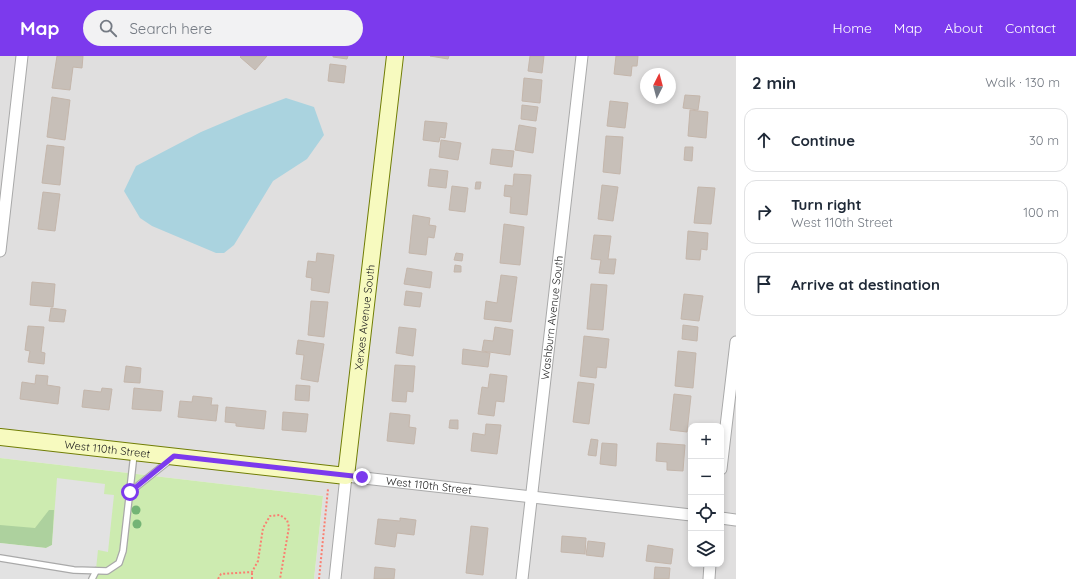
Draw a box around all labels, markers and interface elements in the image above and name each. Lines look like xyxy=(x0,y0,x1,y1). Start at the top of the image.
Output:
search box xyxy=(83,10,363,46)
text: Map xyxy=(20,16,59,40)
icon: search xyxy=(97,17,119,39)
text: Search here xyxy=(129,19,212,38)
text: Home xyxy=(833,19,872,37)
text: Map xyxy=(894,19,922,37)
text: About xyxy=(944,19,983,37)
text: Contact xyxy=(1005,19,1056,37)
north arrow xyxy=(640,68,676,104)
text: 2 min xyxy=(752,72,796,93)
text: Walk · 130 m xyxy=(985,74,1060,90)
icon: ahead xyxy=(753,129,775,151)
text: Continue xyxy=(791,131,855,150)
text: 30 m xyxy=(1029,132,1059,148)
text: Turn right xyxy=(791,195,862,214)
icon: right xyxy=(753,201,775,223)
text: 100 m xyxy=(1023,204,1059,220)
text: West 110th Street xyxy=(791,214,893,230)
street label: Washburn Avenue South xyxy=(538,255,566,381)
street label: Xerxes Avenue South xyxy=(351,264,378,371)
icon: arrive xyxy=(753,273,775,295)
text: Arrive at destination xyxy=(791,275,940,294)
map controls xyxy=(688,423,724,567)
button: + xyxy=(688,423,724,459)
street label: West 110th Street xyxy=(64,437,151,461)
button: − xyxy=(688,459,724,495)
route end xyxy=(353,468,371,486)
street label: West 110th Street xyxy=(385,474,473,497)
route start xyxy=(121,483,139,501)
button: locate xyxy=(688,495,724,531)
button: layers xyxy=(688,531,724,567)

